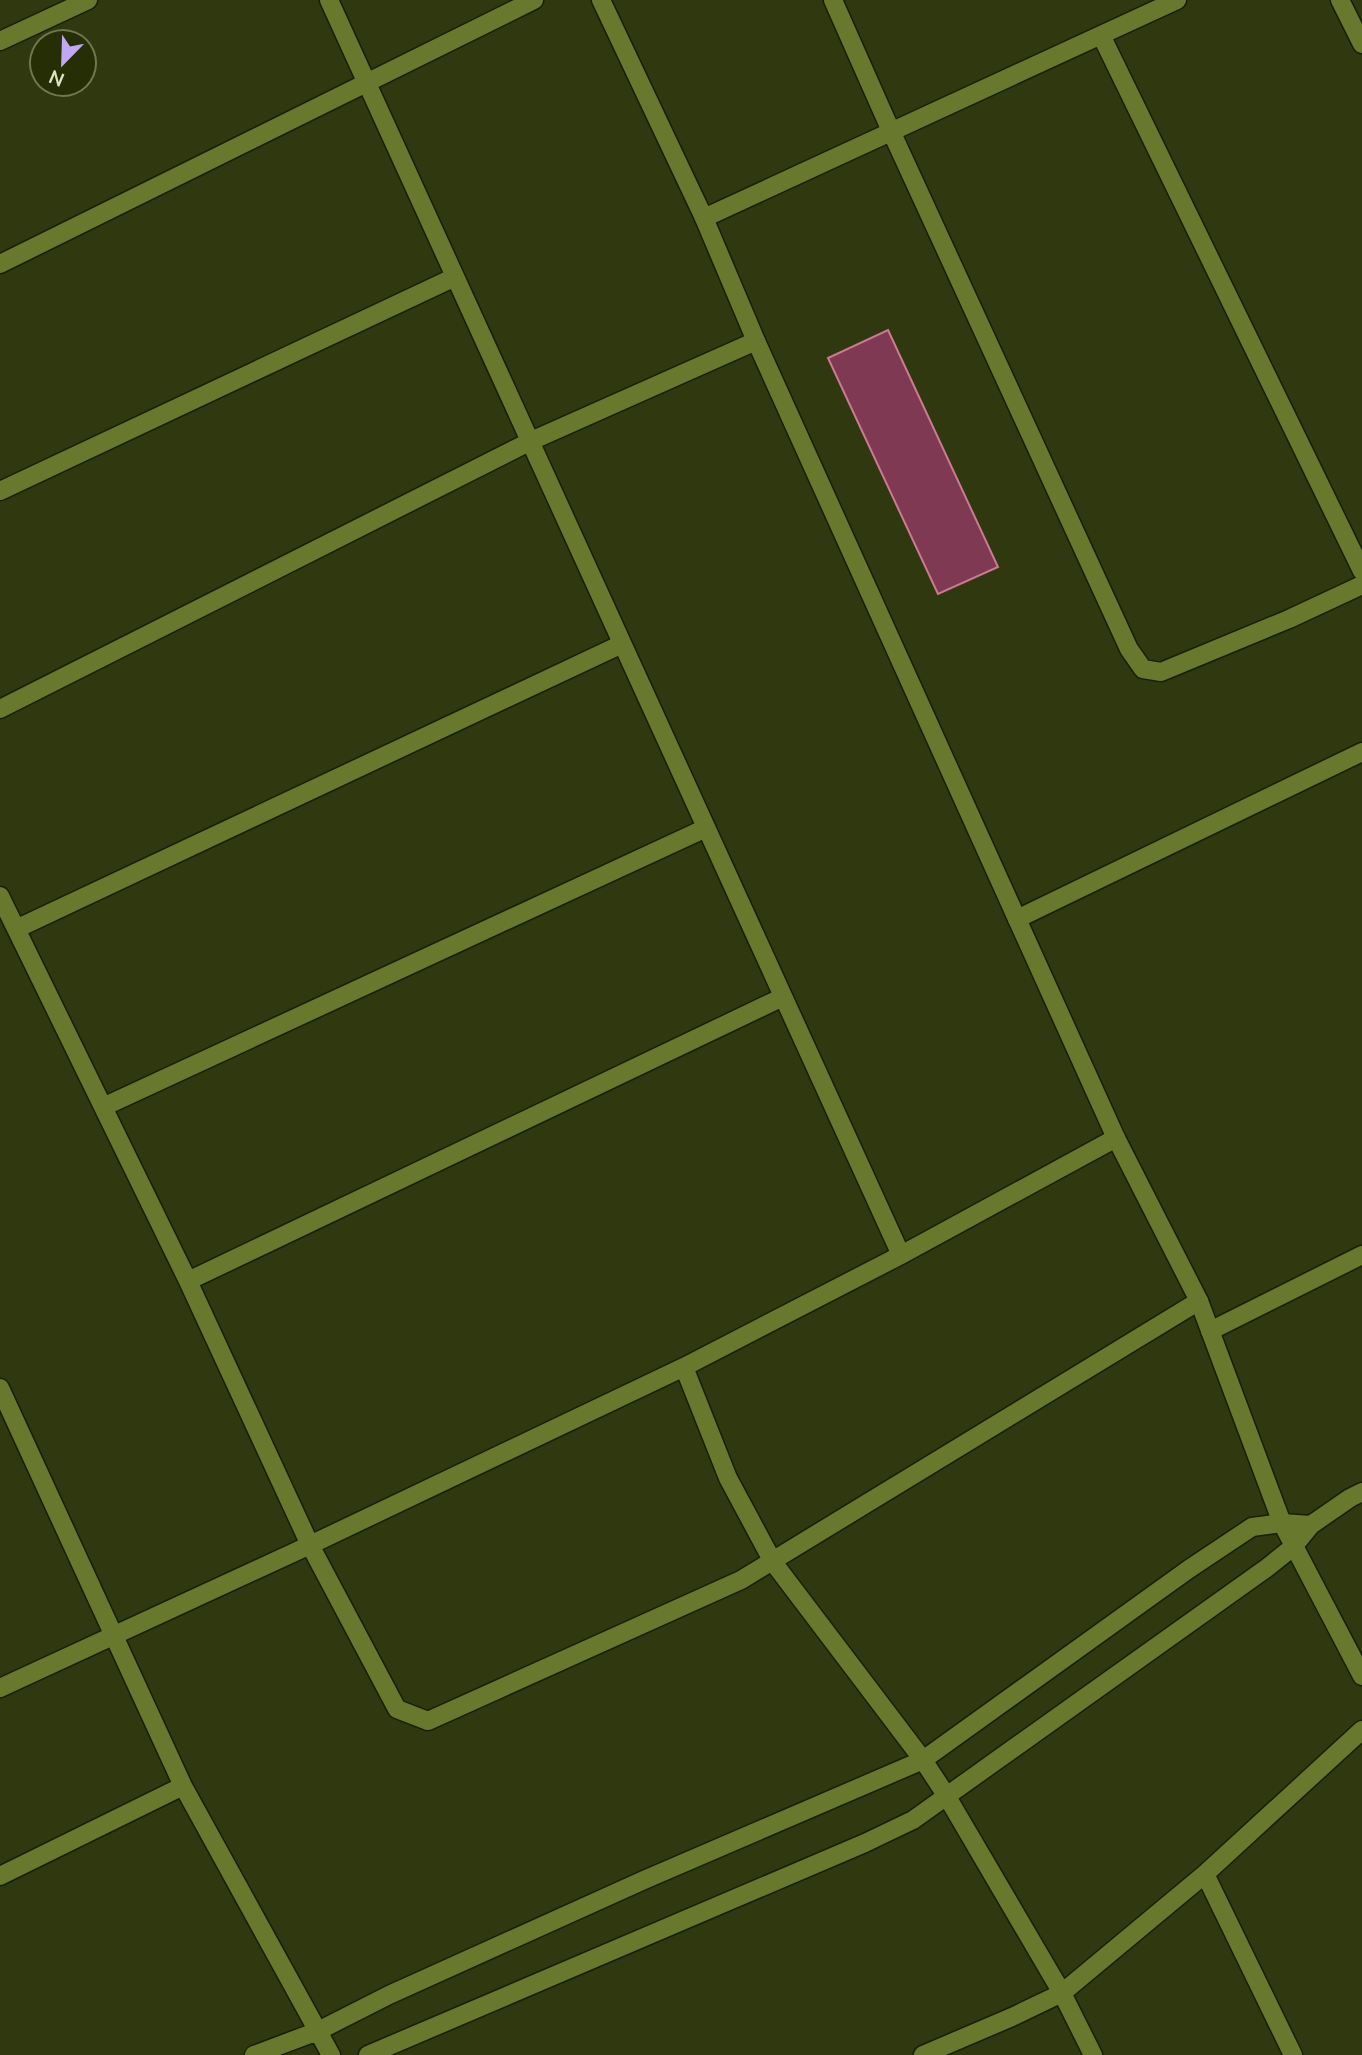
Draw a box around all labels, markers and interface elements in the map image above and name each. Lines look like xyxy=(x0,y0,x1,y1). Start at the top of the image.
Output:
north arrow xyxy=(28,28,98,98)
text: N xyxy=(45,63,68,92)

